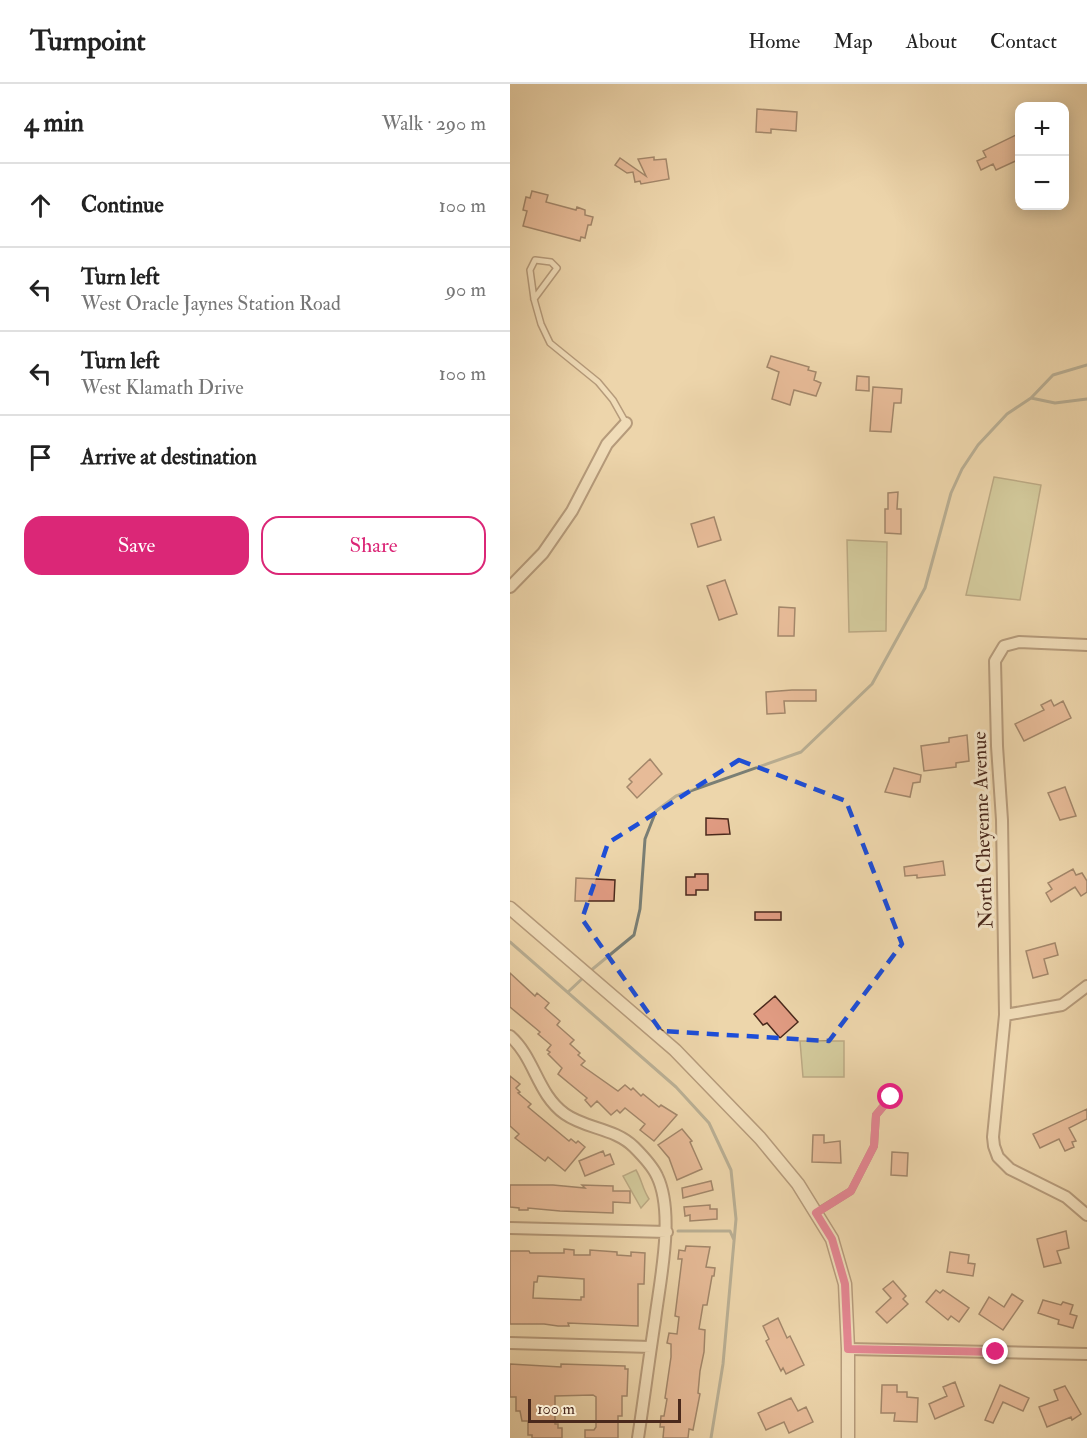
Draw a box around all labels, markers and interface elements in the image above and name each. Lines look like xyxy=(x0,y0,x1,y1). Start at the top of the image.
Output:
text: Turnpoint xyxy=(30,24,146,59)
text: Home xyxy=(748,28,800,55)
text: Map xyxy=(833,28,873,55)
text: About xyxy=(906,28,957,55)
text: Contact xyxy=(990,28,1057,55)
map controls xyxy=(1015,102,1069,210)
button: + xyxy=(1015,102,1069,156)
text: 4 min xyxy=(24,107,84,139)
text: Walk · 290 m xyxy=(382,111,486,136)
button: − xyxy=(1015,156,1069,210)
icon: ahead xyxy=(24,189,57,222)
text: Continue xyxy=(81,191,164,219)
text: 100 m xyxy=(439,193,486,218)
text: Turn left xyxy=(81,263,160,291)
icon: left xyxy=(24,273,57,306)
text: 90 m xyxy=(446,277,486,302)
text: West Oracle Jaynes Station Road xyxy=(81,291,341,316)
text: Turn left xyxy=(81,347,160,375)
icon: left xyxy=(24,357,57,390)
text: 100 m xyxy=(439,361,486,386)
text: West Klamath Drive xyxy=(81,375,244,400)
icon: arrive xyxy=(24,441,57,474)
text: Arrive at destination xyxy=(81,443,257,471)
button: Save xyxy=(24,516,249,575)
button: Share xyxy=(261,516,486,575)
street label: North Cheyenne Avenue xyxy=(967,731,998,929)
route start xyxy=(877,1083,903,1109)
route end xyxy=(982,1338,1008,1364)
scale bar xyxy=(528,1396,681,1424)
text: 100 m xyxy=(537,1399,575,1419)

